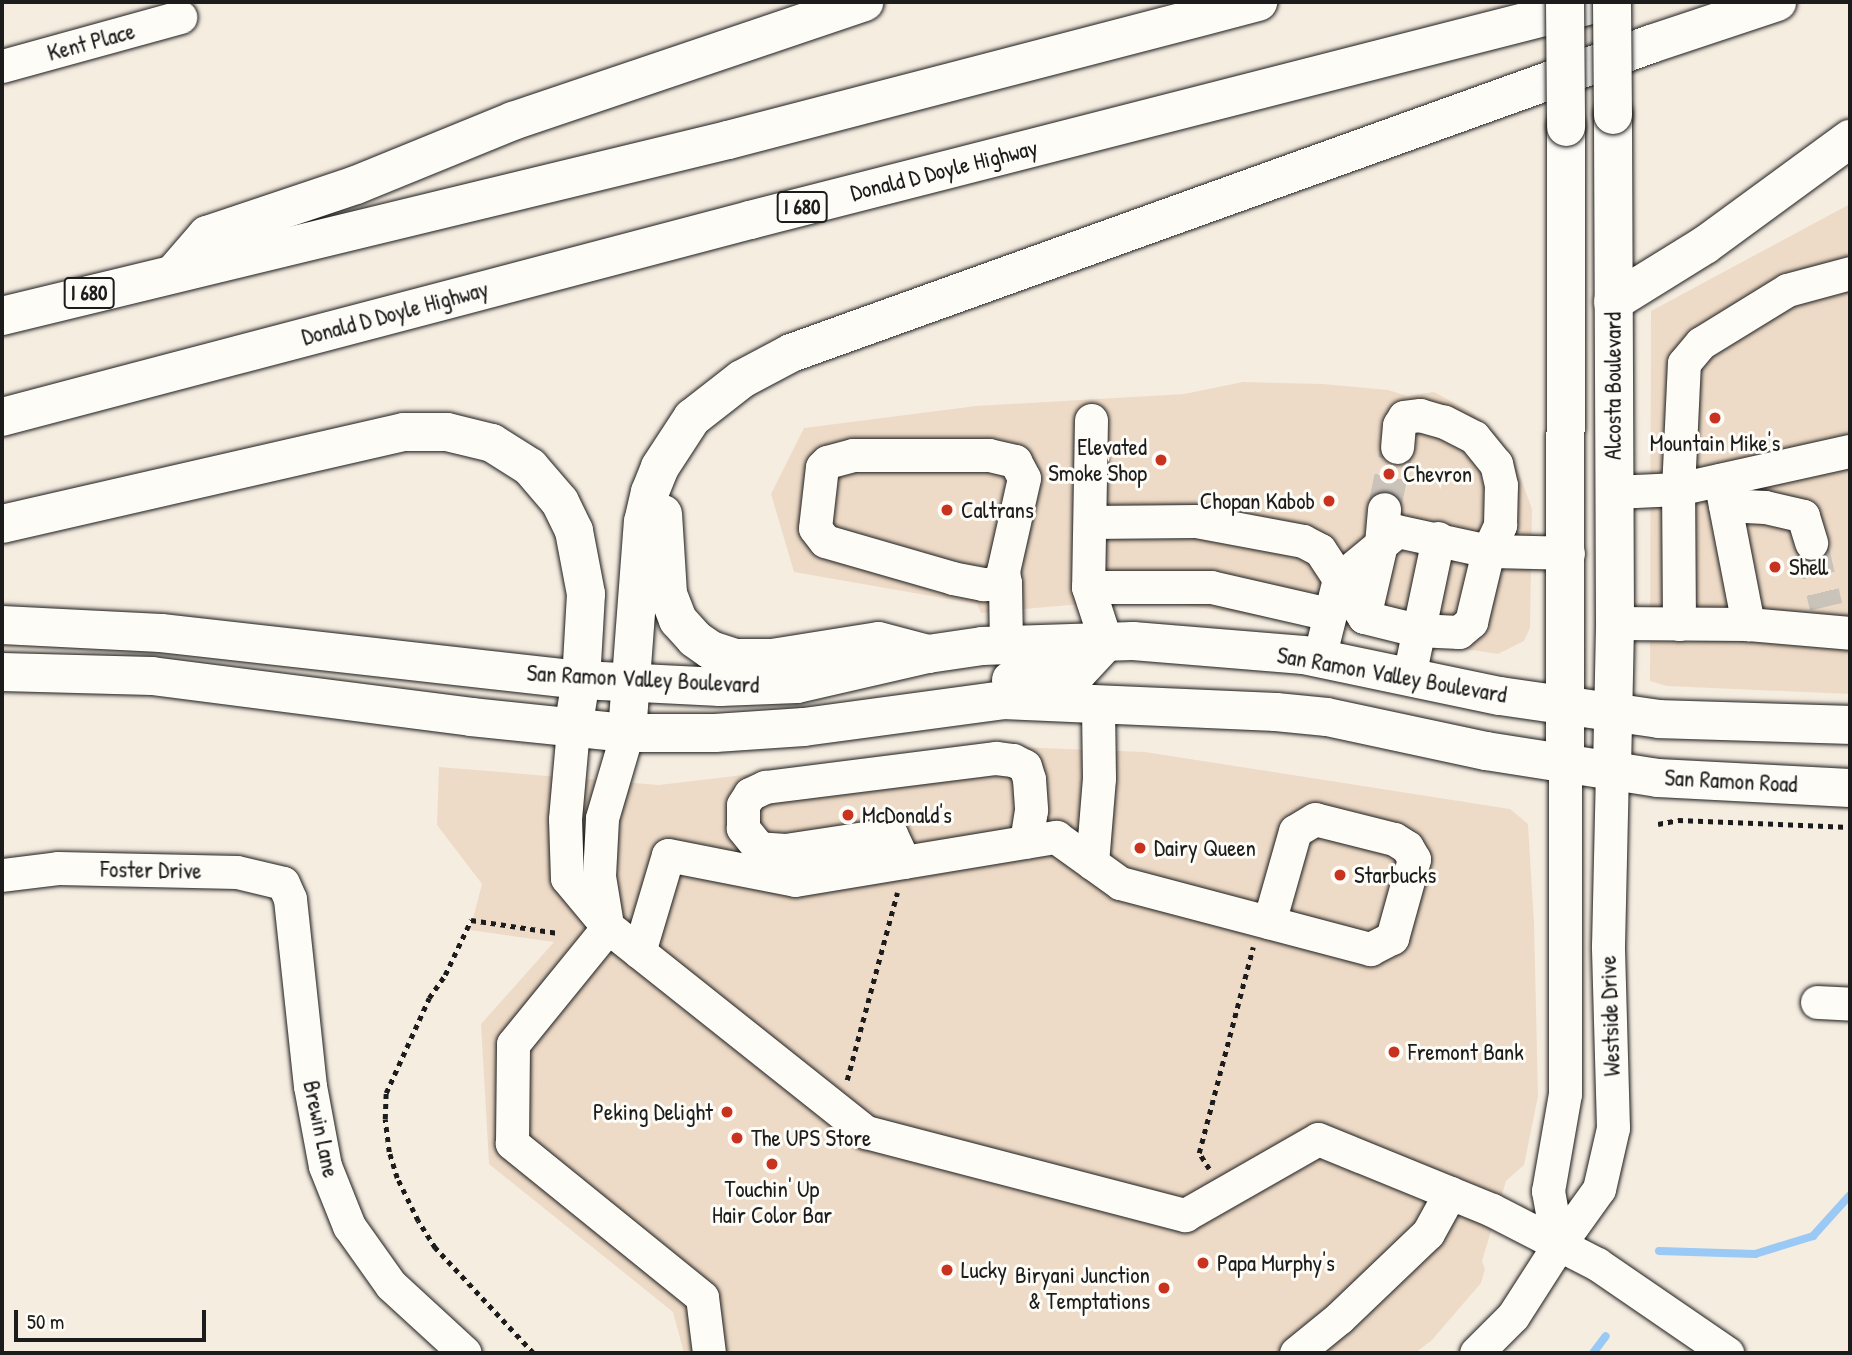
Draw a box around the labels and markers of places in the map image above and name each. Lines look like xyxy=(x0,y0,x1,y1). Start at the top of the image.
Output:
marker: Mountain Mike's xyxy=(1707,410,1723,426)
place label: Mountain Mike's xyxy=(1650,429,1780,457)
place label: Elevated Smoke Shop xyxy=(1048,433,1147,487)
marker: Elevated Smoke Shop xyxy=(1153,452,1169,468)
place label: Chevron xyxy=(1403,460,1472,488)
marker: Chevron xyxy=(1381,466,1397,482)
place label: Chopan Kabob xyxy=(1200,487,1315,515)
marker: Chopan Kabob xyxy=(1321,493,1337,509)
place label: Caltrans xyxy=(961,496,1034,524)
marker: Caltrans xyxy=(939,502,955,518)
place label: Shell xyxy=(1789,553,1828,581)
marker: Shell xyxy=(1767,559,1783,575)
place label: McDonald's xyxy=(862,801,952,829)
marker: McDonald's xyxy=(840,807,856,823)
place label: Dairy Queen xyxy=(1154,834,1256,862)
marker: Dairy Queen xyxy=(1132,840,1148,856)
place label: Starbucks xyxy=(1354,861,1436,889)
marker: Starbucks xyxy=(1332,867,1348,883)
place label: Fremont Bank xyxy=(1408,1038,1524,1066)
marker: Fremont Bank xyxy=(1386,1044,1402,1060)
place label: Peking Delight xyxy=(593,1098,713,1126)
marker: Peking Delight xyxy=(719,1104,735,1120)
place label: The UPS Store xyxy=(751,1124,871,1152)
marker: The UPS Store xyxy=(729,1130,745,1146)
marker: Touchin' Up Hair Color Bar xyxy=(764,1156,780,1172)
place label: Touchin' Up Hair Color Bar xyxy=(712,1175,832,1229)
place label: Papa Murphy's xyxy=(1217,1249,1335,1277)
marker: Papa Murphy's xyxy=(1195,1255,1211,1271)
place label: Lucky xyxy=(961,1256,1007,1284)
place label: Biryani Junction & Temptations xyxy=(1015,1261,1150,1315)
marker: Lucky xyxy=(939,1262,955,1278)
marker: Biryani Junction & Temptations xyxy=(1156,1280,1172,1296)

